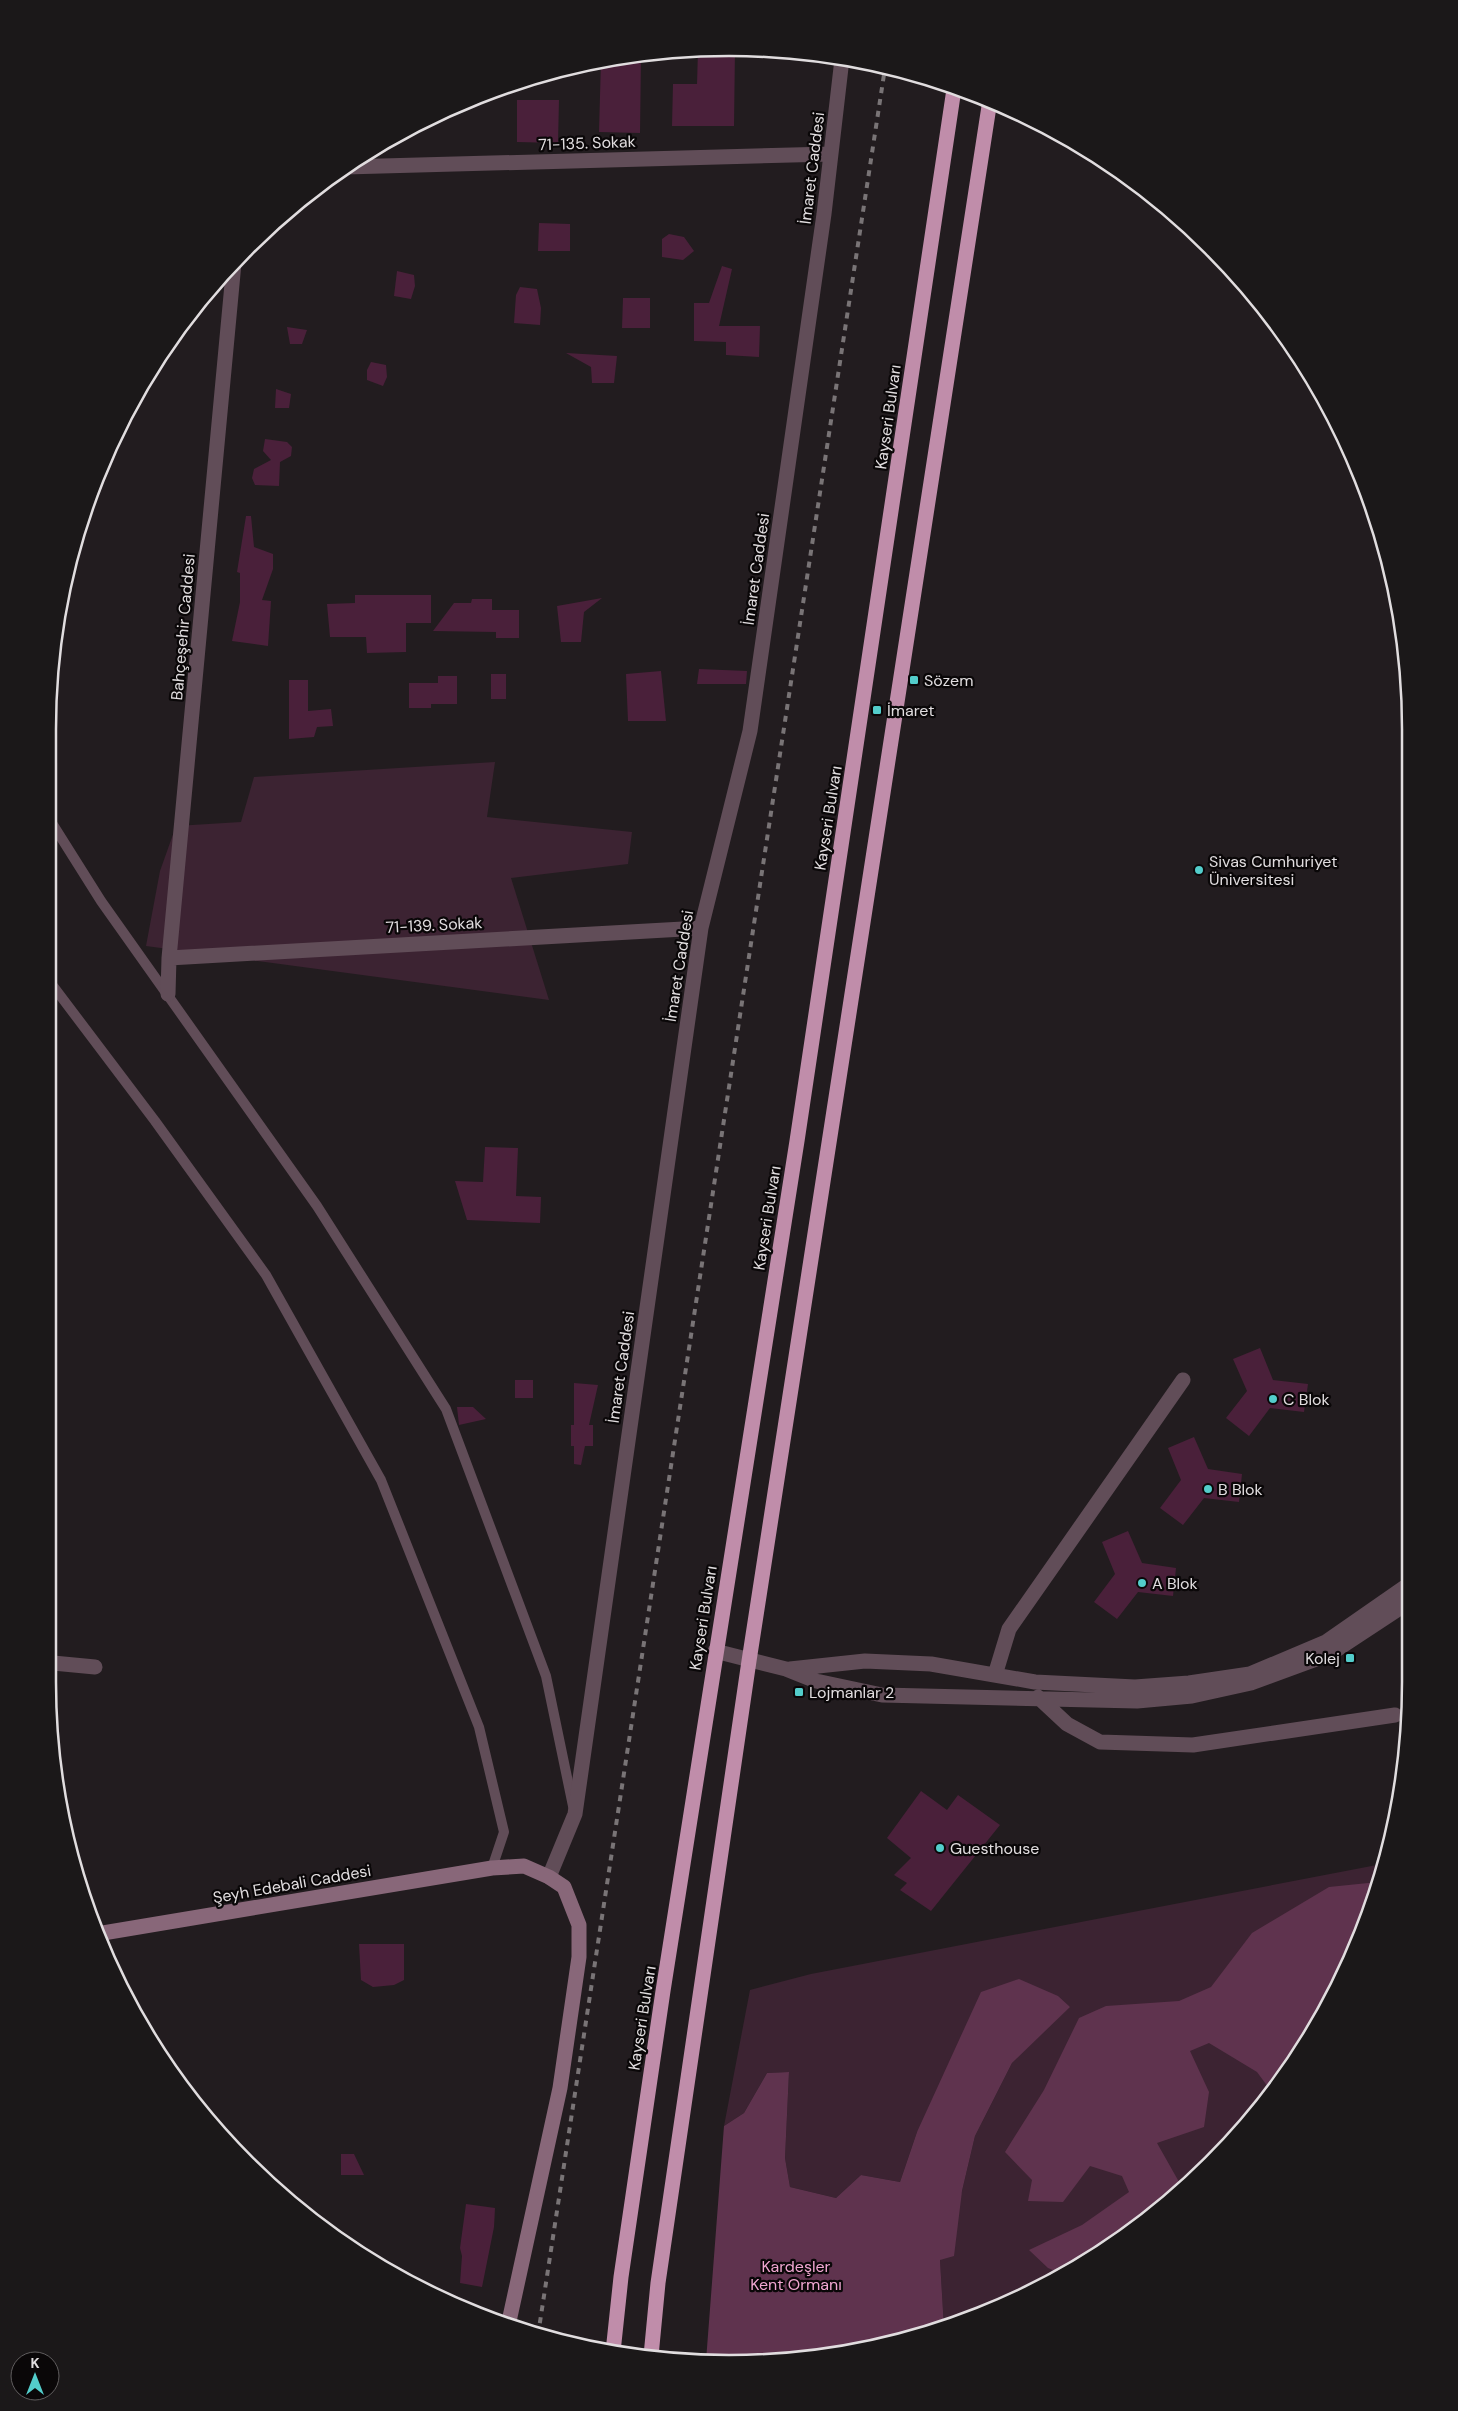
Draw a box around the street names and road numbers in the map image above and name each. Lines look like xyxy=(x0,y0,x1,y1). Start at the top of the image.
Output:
street label: İmaret Caddesi xyxy=(795,111,829,225)
street label: 71-135. Sokak xyxy=(538,131,636,155)
street label: Kayseri Bulvarı xyxy=(870,363,906,471)
street label: İmaret Caddesi xyxy=(738,512,774,626)
street label: Bahçeşehir Caddesi xyxy=(166,553,200,701)
street label: Kayseri Bulvarı xyxy=(809,764,847,872)
street label: İmaret Caddesi xyxy=(660,909,698,1023)
street label: 71-139. Sokak xyxy=(385,912,483,938)
street label: Kayseri Bulvarı xyxy=(748,1164,786,1272)
street label: İmaret Caddesi xyxy=(603,1310,639,1424)
street label: Kayseri Bulvarı xyxy=(684,1564,722,1672)
street label: Şeyh Edebali Caddesi xyxy=(211,1860,373,1908)
street label: Kayseri Bulvarı xyxy=(623,1964,661,2072)

